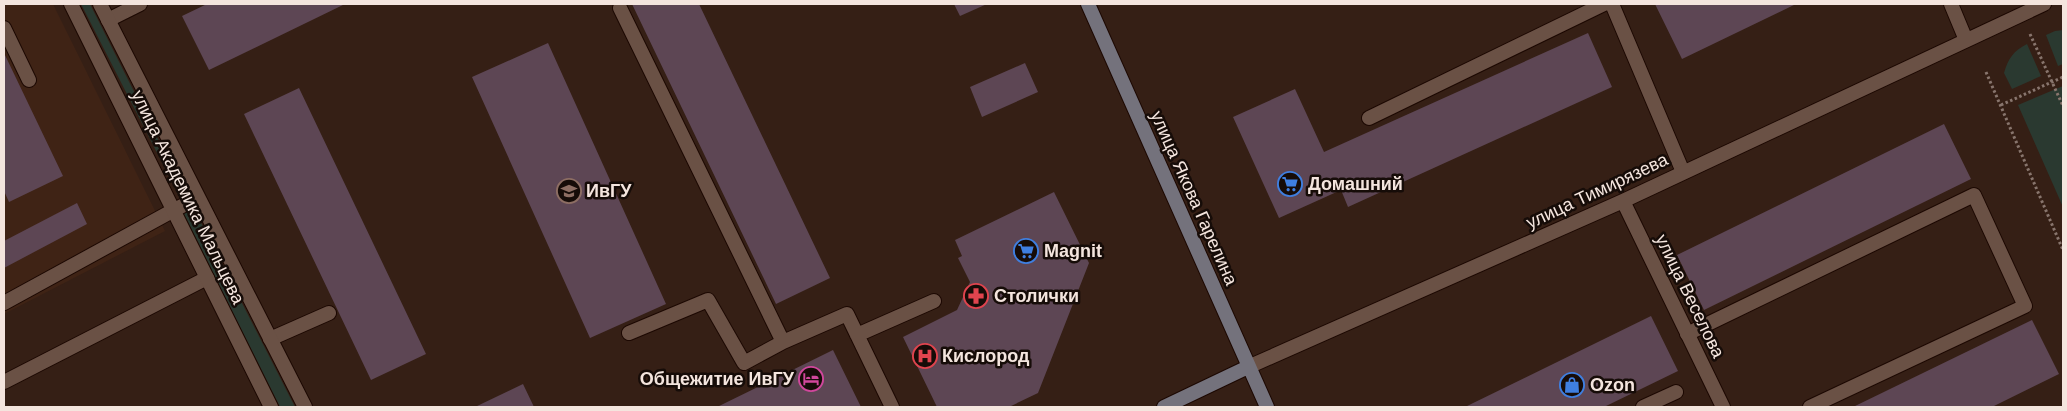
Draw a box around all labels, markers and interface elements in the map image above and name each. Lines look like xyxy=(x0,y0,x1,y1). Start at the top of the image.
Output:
street label: улица Академика Мальцева xyxy=(127,87,249,308)
street label: улица Якова Гарелина xyxy=(1147,108,1242,289)
street label: улица Тимирязева xyxy=(1523,149,1672,233)
supermarket icon: Домашний xyxy=(1277,171,1303,197)
place label: Домашний xyxy=(1308,174,1403,194)
school or university icon: ИвГУ xyxy=(556,178,582,204)
place label: ИвГУ xyxy=(586,181,632,201)
street label: улица Веселова xyxy=(1651,231,1729,362)
supermarket icon: Magnit xyxy=(1013,238,1039,264)
place label: Magnit xyxy=(1044,241,1102,261)
pharmacy icon: Столички xyxy=(963,283,989,309)
place label: Столички xyxy=(994,286,1079,306)
hospital icon: Кислород xyxy=(912,343,938,369)
place label: Кислород xyxy=(942,346,1030,366)
hotel icon: Общежитие ИвГУ xyxy=(798,366,824,392)
place label: Общежитие ИвГУ xyxy=(640,369,795,389)
shop icon: Ozon xyxy=(1559,372,1585,398)
place label: Ozon xyxy=(1590,375,1635,395)

